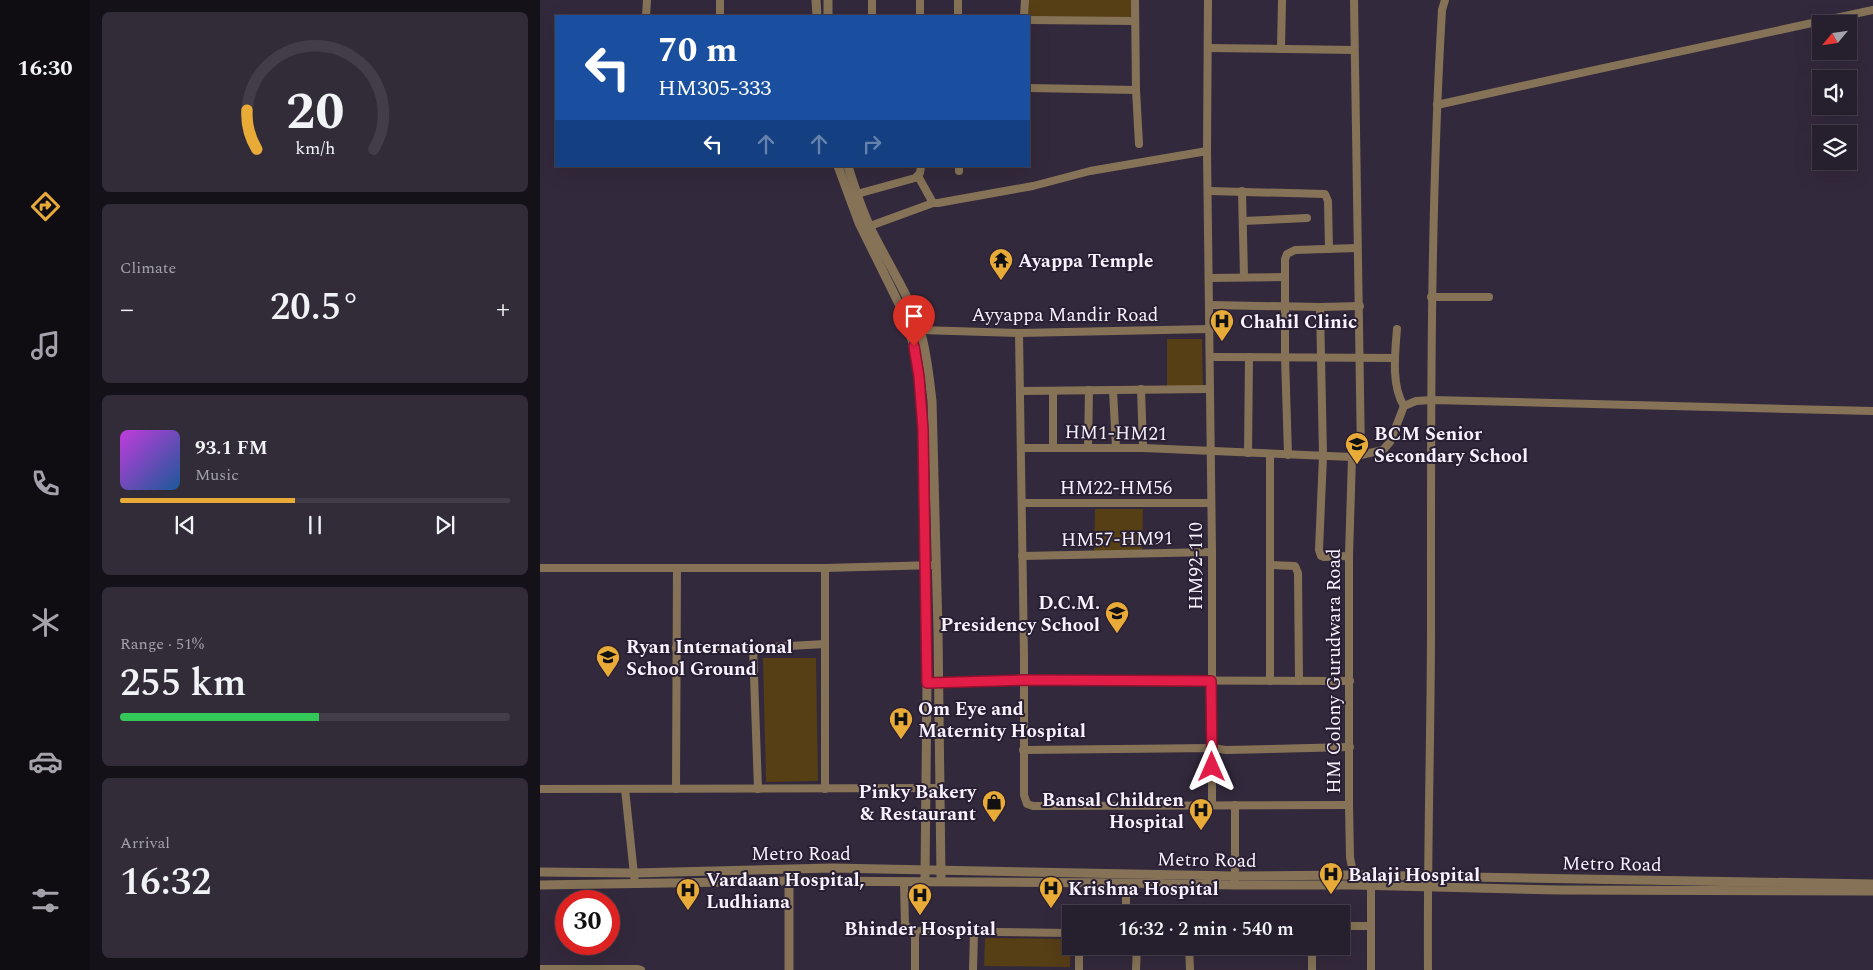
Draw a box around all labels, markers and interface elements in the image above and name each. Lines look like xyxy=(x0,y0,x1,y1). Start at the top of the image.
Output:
north arrow xyxy=(1812,15,1858,60)
map controls xyxy=(1812,15,1857,170)
text: 70 m xyxy=(658,24,738,77)
icon: left xyxy=(575,35,640,100)
text: 16:30 xyxy=(17,52,73,85)
button: sound xyxy=(1812,70,1857,115)
text: HM305-333 xyxy=(658,72,771,105)
text: 20 xyxy=(286,73,344,152)
button: layers xyxy=(1812,125,1857,170)
icon: left xyxy=(699,130,727,158)
icon: ahead xyxy=(752,130,780,158)
icon: ahead xyxy=(805,130,833,158)
icon: right xyxy=(858,130,886,158)
text: km/h xyxy=(295,135,335,162)
icon: directions xyxy=(28,189,63,224)
temple icon: Ayappa Temple xyxy=(988,247,1014,281)
place label: Ayappa Temple xyxy=(1018,247,1153,276)
text: Climate xyxy=(120,256,176,280)
text: 20.5° xyxy=(270,279,360,337)
text: − xyxy=(120,288,134,331)
text: + xyxy=(496,288,510,331)
pin xyxy=(893,295,935,346)
street label: Ayyappa Mandir Road xyxy=(972,301,1158,330)
icon: arrive xyxy=(900,302,928,330)
hospital icon: Chahil Clinic xyxy=(1209,308,1235,342)
place label: Chahil Clinic xyxy=(1240,308,1357,337)
icon: music xyxy=(28,328,63,363)
street label: HM1-HM21 xyxy=(1064,418,1168,449)
place label: BCM Senior Secondary School xyxy=(1374,420,1528,471)
school or university icon: BCM Senior Secondary School xyxy=(1344,431,1370,465)
text: 93.1 FM xyxy=(195,434,268,463)
text: Music xyxy=(195,463,239,487)
icon: phone xyxy=(28,466,63,501)
street label: HM22-HM56 xyxy=(1060,474,1172,503)
icon: previous xyxy=(171,511,199,539)
icon: pause xyxy=(301,511,329,539)
icon: next xyxy=(431,511,459,539)
street label: HM92-110 xyxy=(1182,522,1211,610)
street label: HM57-HM91 xyxy=(1061,524,1173,555)
street label: HM Colony Gurudwara Road xyxy=(1320,548,1349,794)
place label: D.C.M. Presidency School xyxy=(940,589,1100,640)
school or university icon: D.C.M. Presidency School xyxy=(1104,600,1130,634)
icon: climate xyxy=(28,605,63,640)
text: Range · 51% xyxy=(120,632,204,656)
place label: Ryan International School Ground xyxy=(626,633,793,684)
school or university icon: Ryan International School Ground xyxy=(595,644,621,678)
text: 255 km xyxy=(120,655,246,713)
place label: Om Eye and Maternity Hospital xyxy=(918,695,1086,746)
hospital icon: Om Eye and Maternity Hospital xyxy=(888,706,914,740)
position arrow xyxy=(1185,740,1237,792)
icon: car xyxy=(28,744,63,779)
place label: Pinky Bakery & Restaurant xyxy=(858,778,977,829)
place label: Bansal Children Hospital xyxy=(1042,786,1184,837)
shop icon: Pinky Bakery & Restaurant xyxy=(981,789,1007,823)
hospital icon: Bansal Children Hospital xyxy=(1188,797,1214,831)
text: Arrival xyxy=(120,831,170,855)
street label: Metro Road xyxy=(751,840,851,869)
street label: Metro Road xyxy=(1157,845,1257,876)
street label: Metro Road xyxy=(1562,849,1662,880)
text: 16:32 xyxy=(120,854,211,912)
hospital icon: Balaji Hospital xyxy=(1318,861,1344,895)
place label: Balaji Hospital xyxy=(1348,861,1480,890)
place label: Vardaan Hospital, Ludhiana xyxy=(706,866,865,917)
hospital icon: Krishna Hospital xyxy=(1038,875,1064,909)
place label: Krishna Hospital xyxy=(1068,875,1219,904)
hospital icon: Vardaan Hospital, Ludhiana xyxy=(675,877,701,911)
hospital icon: Bhinder Hospital xyxy=(907,882,933,916)
icon: filters xyxy=(28,883,63,918)
speed limit sign: 30 xyxy=(555,890,620,955)
place label: Bhinder Hospital xyxy=(844,915,996,944)
text: 16:32 · 2 min · 540 m xyxy=(1118,915,1294,944)

